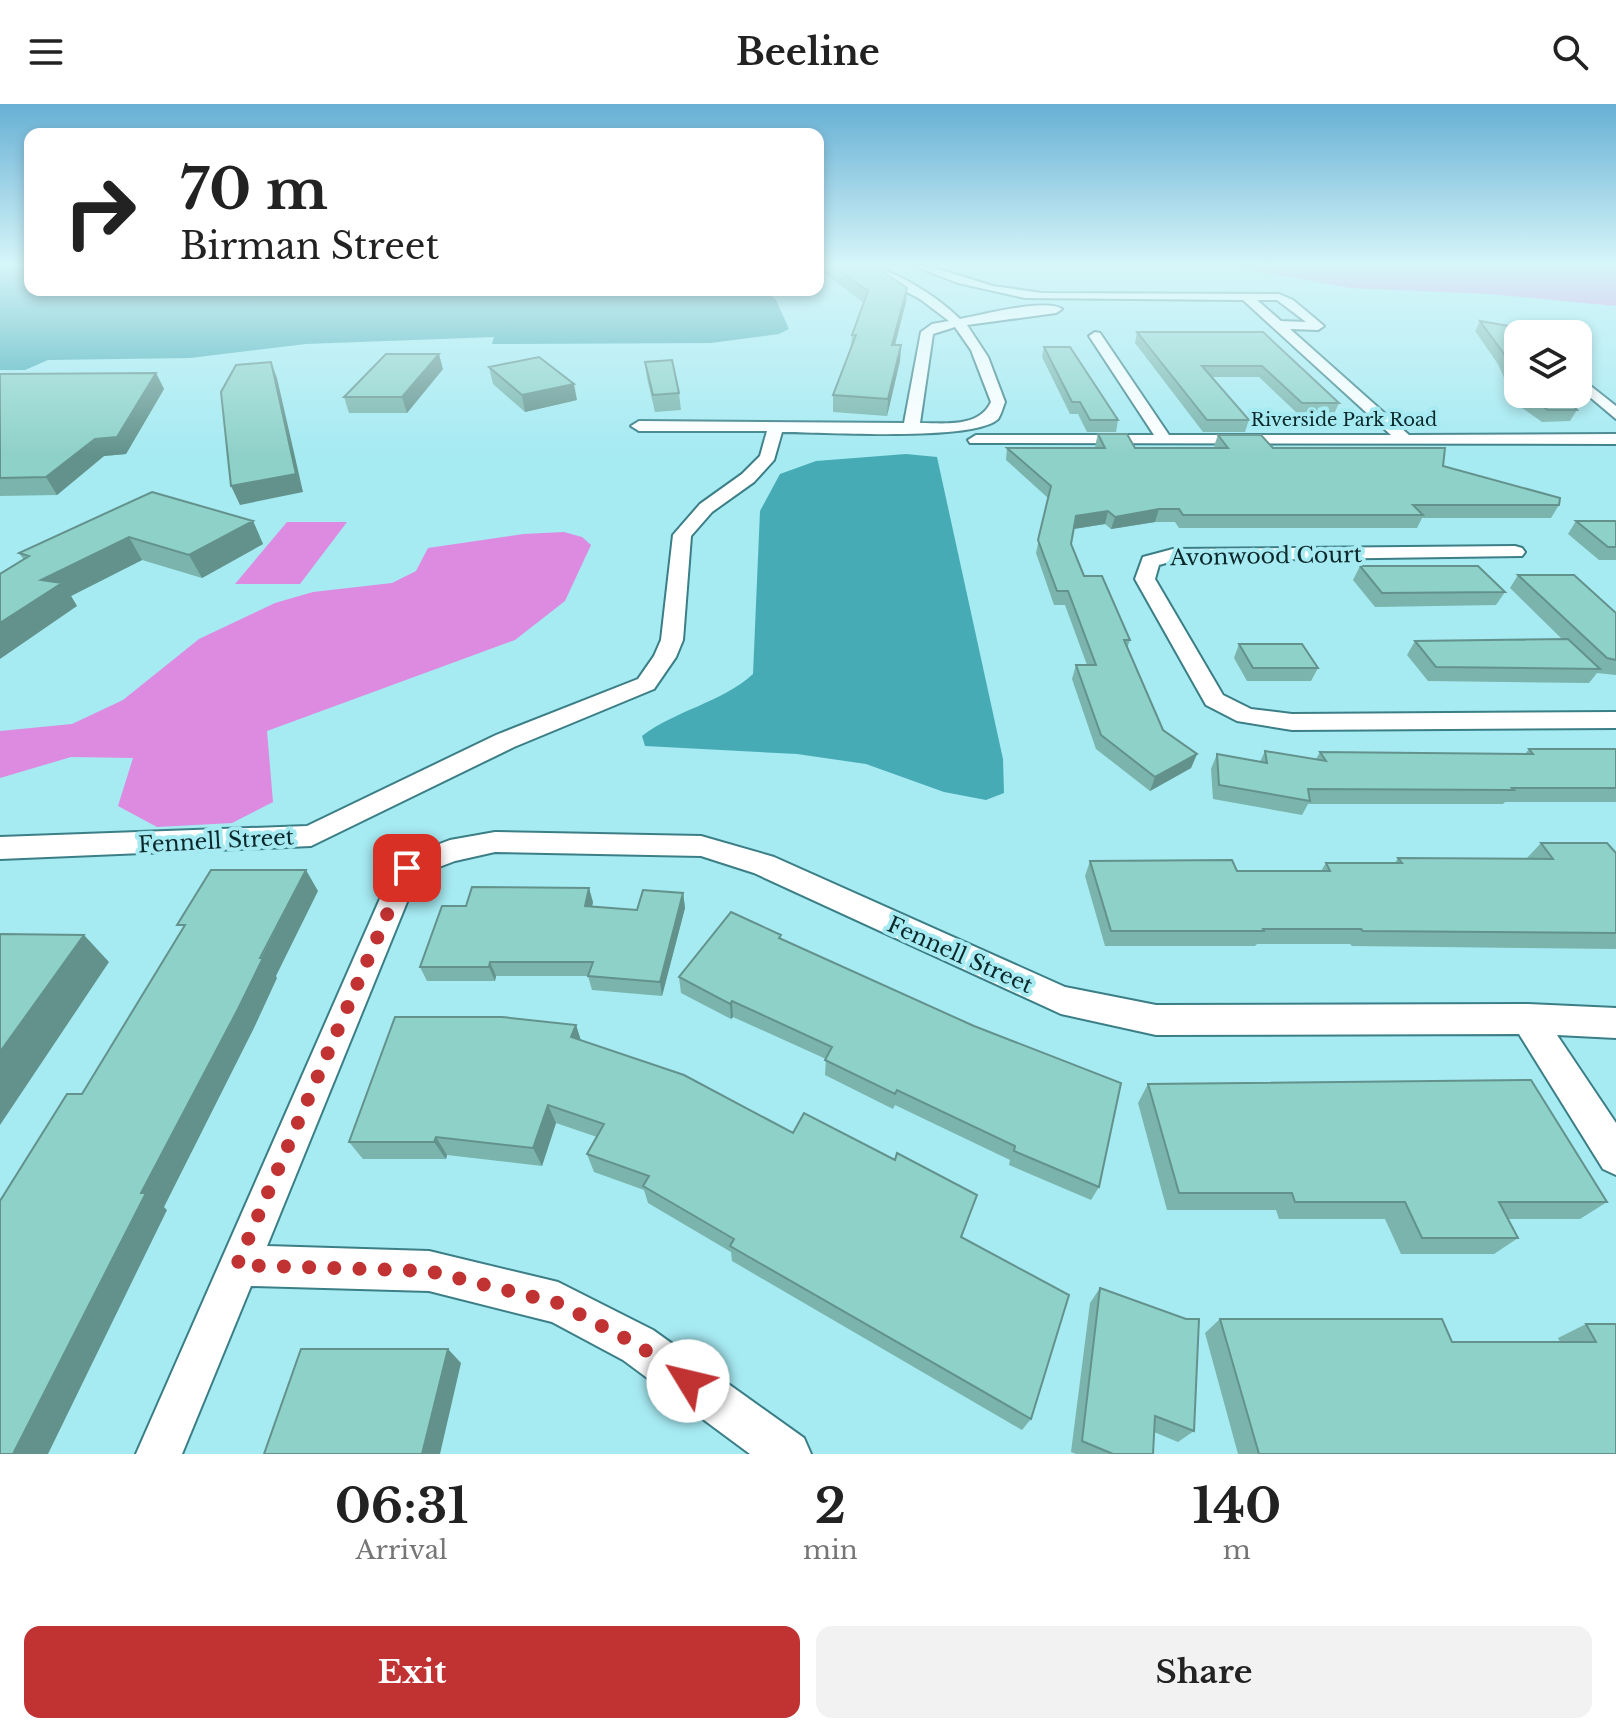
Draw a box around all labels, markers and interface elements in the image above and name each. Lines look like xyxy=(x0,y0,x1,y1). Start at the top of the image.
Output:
icon: menu xyxy=(24,30,68,74)
text: Beeline xyxy=(736,30,880,75)
icon: search xyxy=(1548,30,1592,74)
text: 70 m xyxy=(180,155,328,224)
icon: right xyxy=(48,160,152,264)
text: Birman Street xyxy=(180,224,439,269)
map controls xyxy=(1504,320,1592,408)
button: layers xyxy=(1504,320,1592,408)
street label: Riverside Park Road xyxy=(1251,409,1437,431)
street label: Avonwood Court xyxy=(1169,541,1363,571)
street label: Fennell Street xyxy=(137,823,295,859)
pin xyxy=(373,834,441,902)
icon: arrive xyxy=(385,846,429,890)
street label: Fennell Street xyxy=(883,911,1037,999)
position arrow xyxy=(646,1339,730,1423)
text: 06:31 xyxy=(335,1476,468,1536)
text: 2 xyxy=(815,1476,846,1536)
text: 140 xyxy=(1192,1476,1281,1536)
text: Arrival xyxy=(355,1534,448,1566)
text: min xyxy=(803,1534,858,1566)
text: m xyxy=(1223,1534,1251,1566)
button: Exit xyxy=(24,1626,800,1718)
button: Share xyxy=(816,1626,1592,1718)

